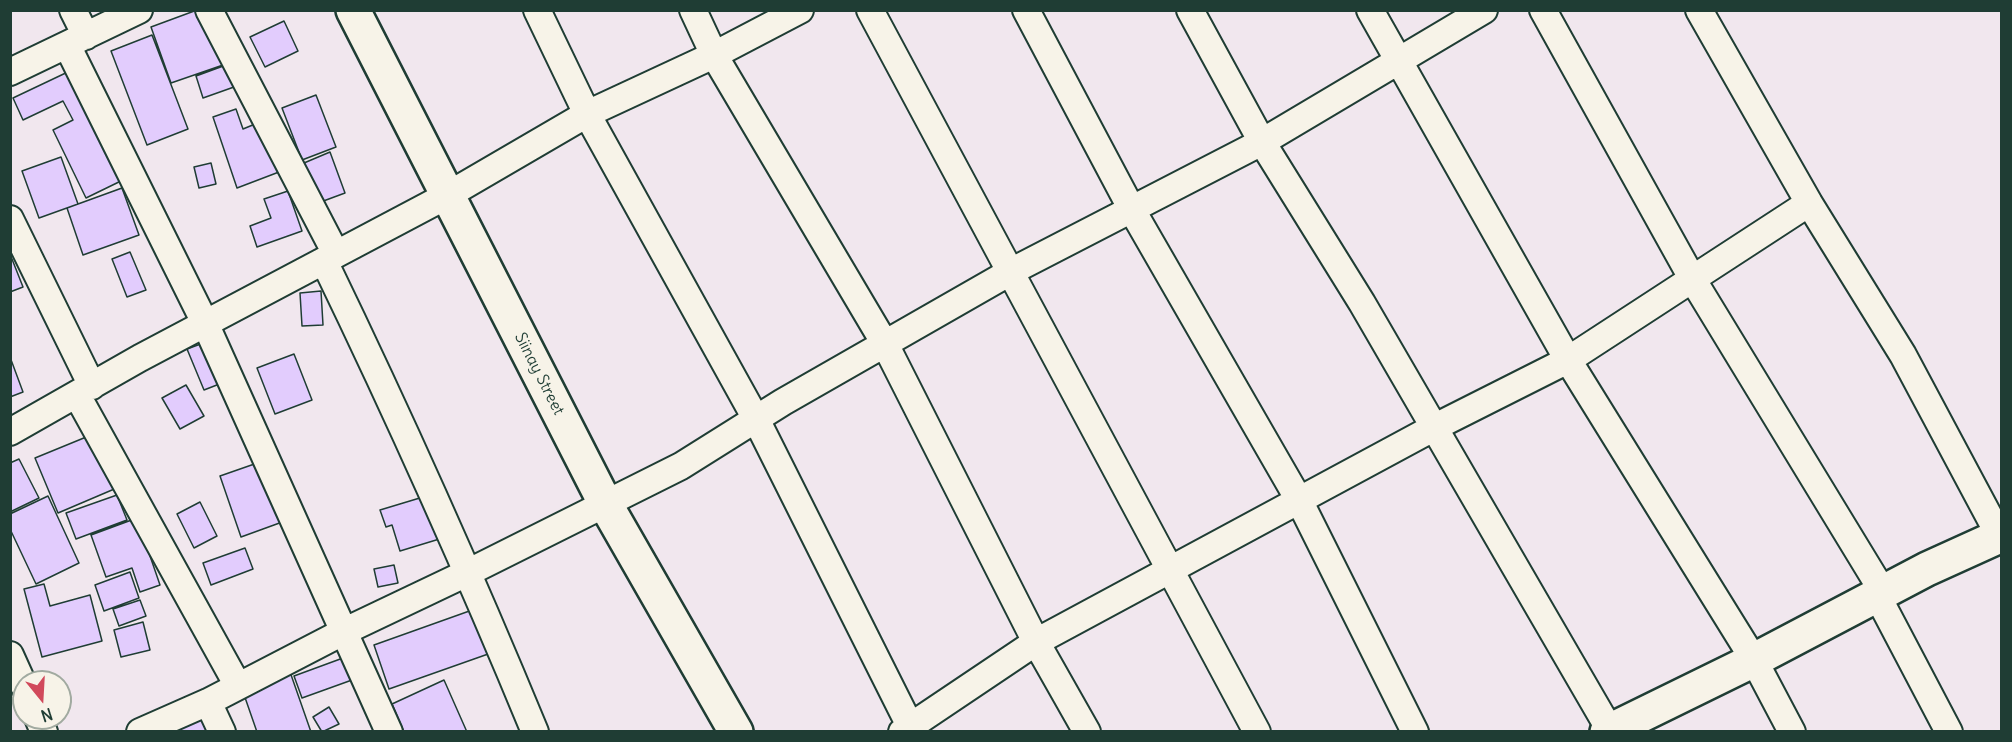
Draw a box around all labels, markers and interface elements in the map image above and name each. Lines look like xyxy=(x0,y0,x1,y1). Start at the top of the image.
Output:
street label: Siinay Street xyxy=(510,330,568,418)
north arrow xyxy=(12,670,72,730)
text: N xyxy=(39,704,55,726)

